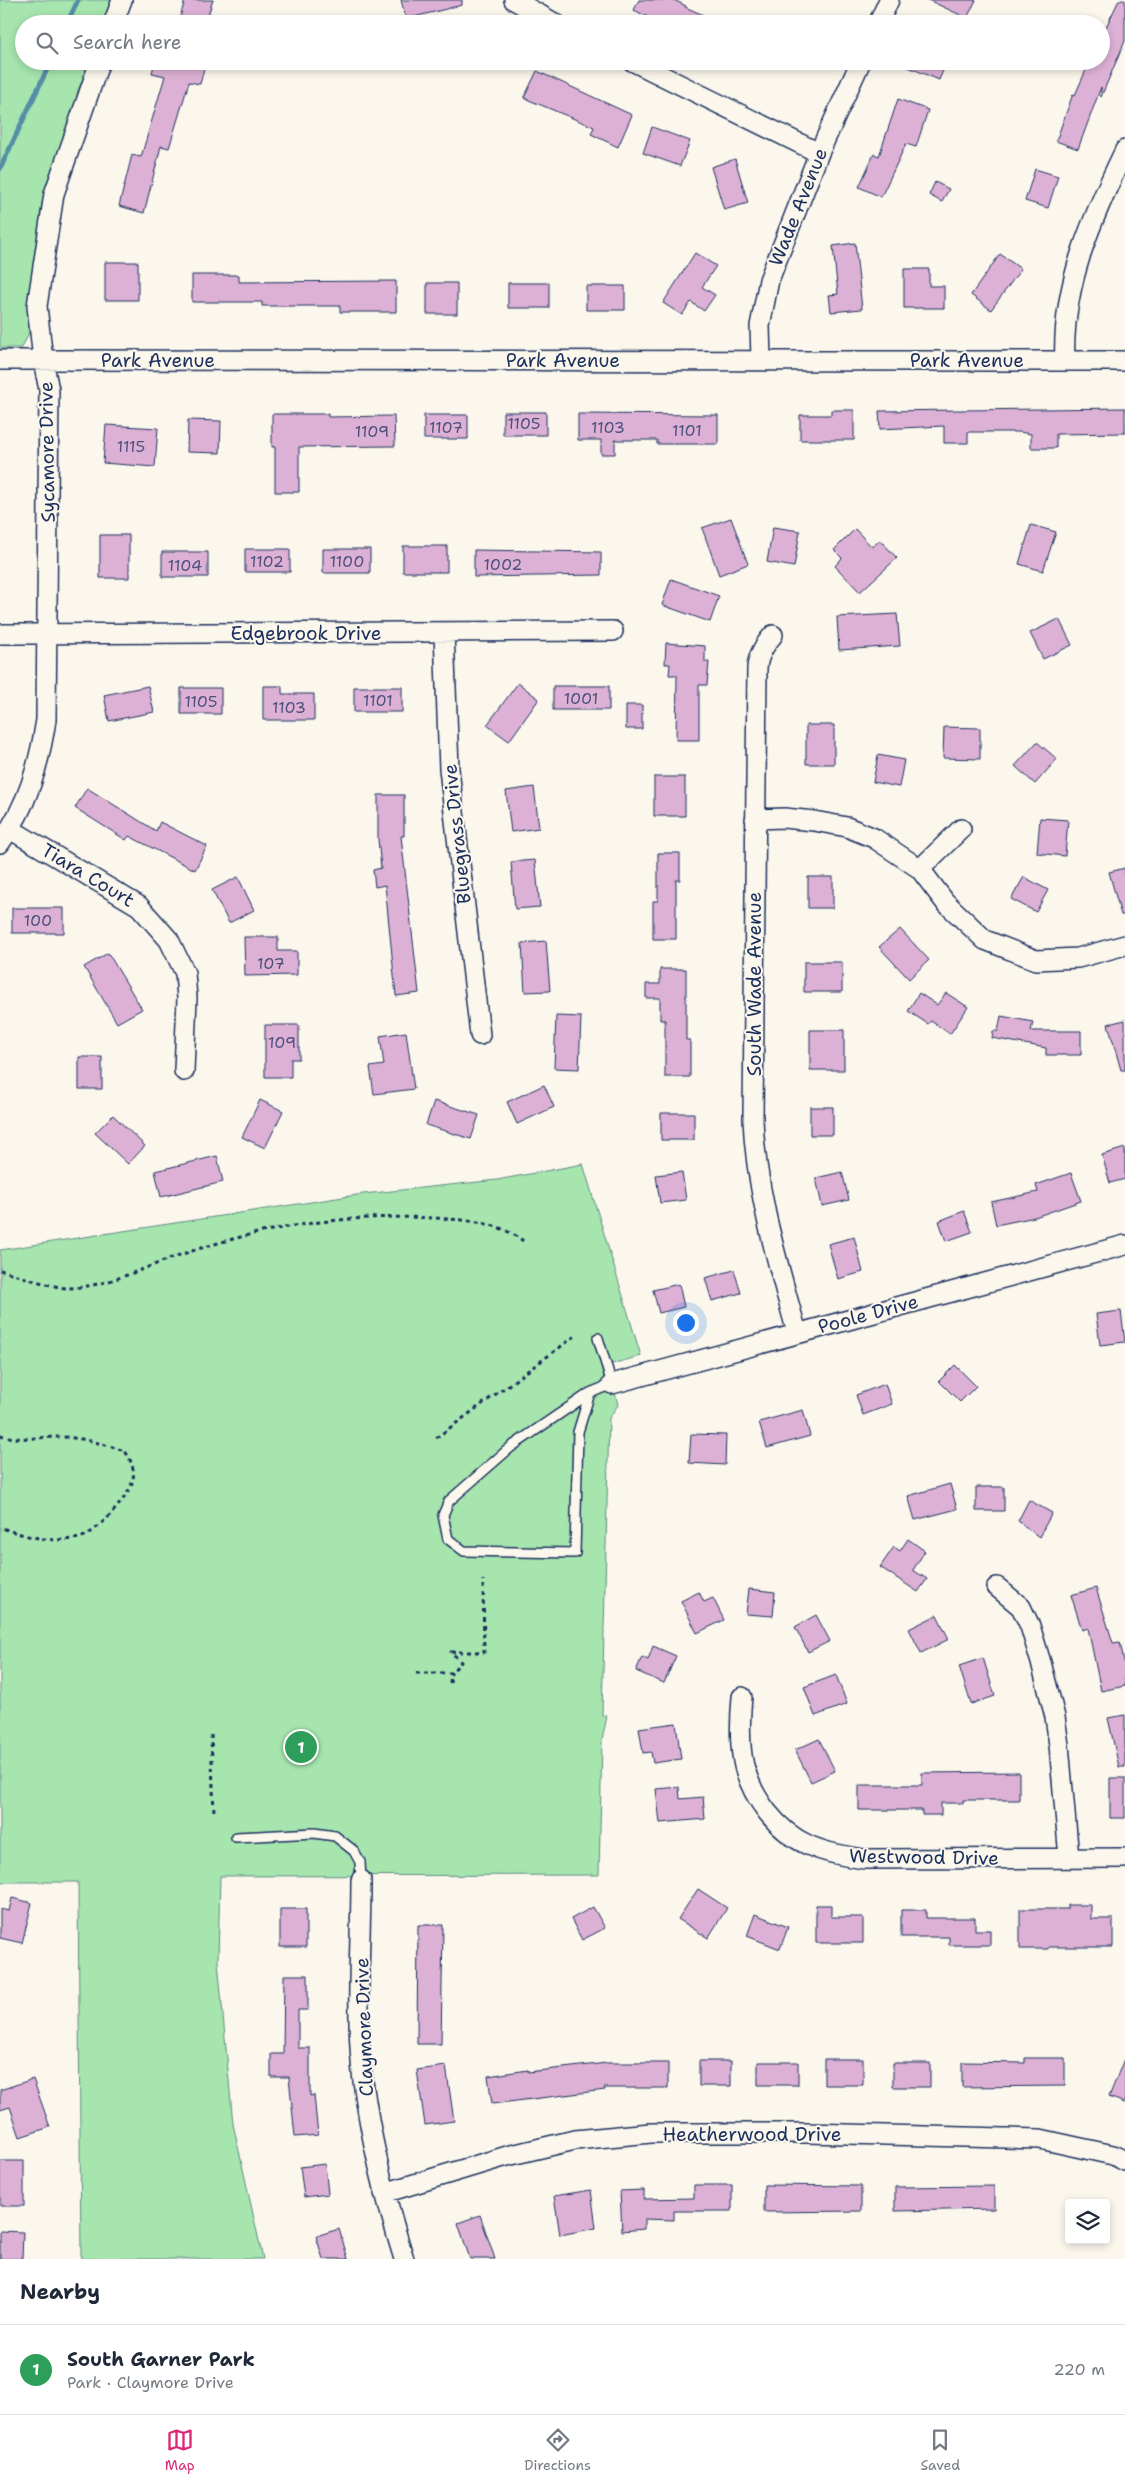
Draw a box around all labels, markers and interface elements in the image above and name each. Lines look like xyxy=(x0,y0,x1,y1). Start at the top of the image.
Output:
search box xyxy=(15,15,1110,70)
icon: search xyxy=(33,29,61,57)
text: Search here xyxy=(73,30,182,55)
street label: Wade Avenue xyxy=(763,144,833,270)
street label: Park Avenue xyxy=(101,348,215,373)
street label: Park Avenue xyxy=(506,348,620,373)
street label: Park Avenue xyxy=(910,348,1024,373)
street label: Sycamore Drive xyxy=(33,381,61,523)
house number: 1105 xyxy=(507,413,541,434)
house number: 1107 xyxy=(429,417,463,438)
house number: 1103 xyxy=(591,417,625,438)
house number: 1101 xyxy=(672,420,702,441)
house number: 1109 xyxy=(355,421,389,442)
house number: 1115 xyxy=(117,436,145,457)
house number: 1102 xyxy=(250,551,284,572)
house number: 1100 xyxy=(330,551,364,572)
house number: 1002 xyxy=(484,554,522,575)
house number: 1104 xyxy=(168,555,202,576)
street label: Edgebrook Drive xyxy=(230,621,382,646)
house number: 1001 xyxy=(564,688,598,709)
house number: 1101 xyxy=(363,690,393,711)
house number: 1105 xyxy=(184,691,218,712)
house number: 1103 xyxy=(272,697,306,718)
street label: Bluegrass Drive xyxy=(437,763,477,905)
street label: Tiara Court xyxy=(37,837,139,913)
street label: South Wade Avenue xyxy=(742,892,767,1076)
house number: 100 xyxy=(24,910,52,931)
house number: 107 xyxy=(257,953,285,974)
house number: 109 xyxy=(268,1032,296,1053)
street label: Poole Drive xyxy=(815,1289,921,1339)
your location xyxy=(673,1310,699,1336)
pin: 1 xyxy=(285,1728,317,1766)
street label: Westwood Drive xyxy=(849,1843,999,1871)
street label: Claymore Drive xyxy=(349,1957,379,2097)
street label: Heatherwood Drive xyxy=(662,2122,842,2147)
map controls xyxy=(1065,2199,1110,2244)
button: layers xyxy=(1065,2199,1110,2244)
text: Nearby xyxy=(20,2278,100,2306)
text: South Garner Park xyxy=(67,2347,255,2372)
text: 1 xyxy=(32,2359,40,2380)
text: 220 m xyxy=(1053,2359,1105,2380)
text: Park · Claymore Drive xyxy=(67,2372,234,2393)
tab: Map xyxy=(165,2426,195,2474)
tab: Directions xyxy=(524,2426,591,2474)
tab: Saved xyxy=(921,2426,960,2474)

